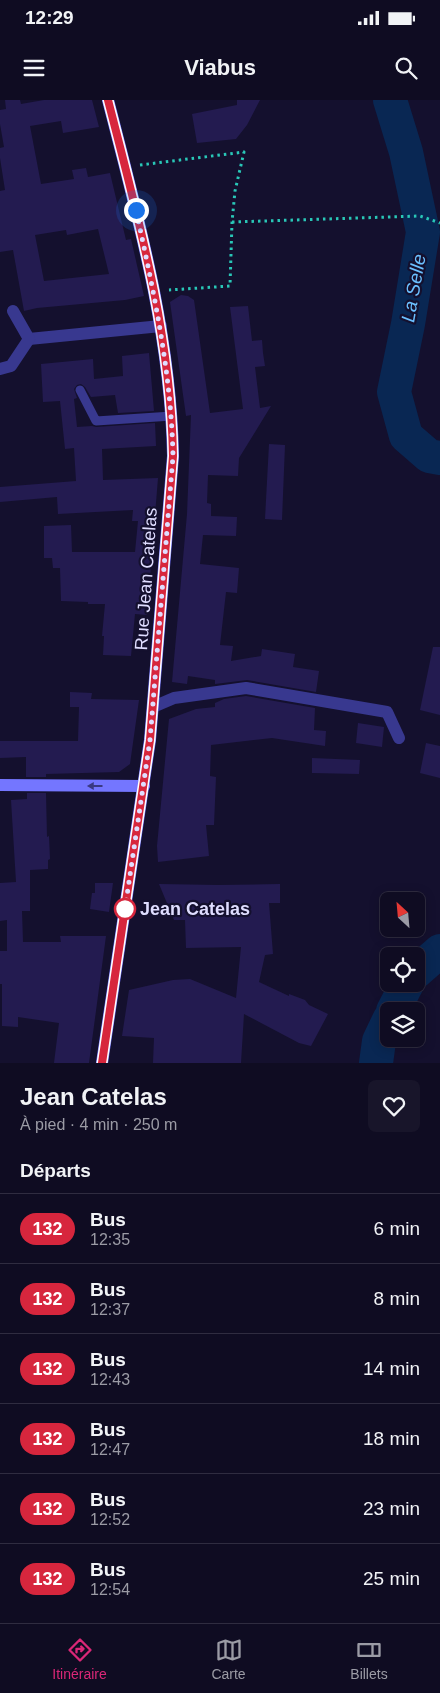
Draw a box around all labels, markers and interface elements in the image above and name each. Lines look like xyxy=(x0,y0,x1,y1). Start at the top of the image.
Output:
text: 12:29 xyxy=(25,7,74,28)
icon: menu xyxy=(20,54,48,82)
icon: search xyxy=(392,54,420,82)
text: Viabus xyxy=(184,55,256,80)
your location xyxy=(124,198,149,223)
water label: La Selle xyxy=(397,252,430,324)
street label: Rue Jean Catelas xyxy=(131,507,161,651)
one-way arrow xyxy=(87,782,103,790)
north arrow xyxy=(380,892,425,938)
map controls xyxy=(380,892,425,1047)
marker: Jean Catelas xyxy=(114,898,136,920)
place label: Jean Catelas xyxy=(140,899,250,919)
button: locate xyxy=(380,947,425,992)
button: layers xyxy=(380,1002,425,1047)
button: heart xyxy=(368,1080,420,1132)
text: Jean Catelas xyxy=(20,1083,167,1110)
text: À pied · 4 min · 250 m xyxy=(20,1116,177,1133)
text: Départs xyxy=(20,1160,91,1181)
text: Bus xyxy=(90,1209,126,1230)
text: 6 min xyxy=(374,1218,420,1239)
text: 132 xyxy=(32,1219,63,1239)
text: 12:35 xyxy=(90,1231,130,1248)
text: Bus xyxy=(90,1279,126,1300)
text: 8 min xyxy=(374,1288,420,1309)
text: 132 xyxy=(32,1289,63,1309)
text: 12:37 xyxy=(90,1301,130,1318)
text: Bus xyxy=(90,1349,126,1370)
text: 14 min xyxy=(363,1358,420,1379)
text: 132 xyxy=(32,1359,63,1379)
text: 12:43 xyxy=(90,1371,130,1388)
text: Bus xyxy=(90,1419,126,1440)
text: 18 min xyxy=(363,1428,420,1449)
text: 132 xyxy=(32,1429,63,1449)
text: 12:47 xyxy=(90,1441,130,1458)
text: Bus xyxy=(90,1489,126,1510)
text: 23 min xyxy=(363,1498,420,1519)
text: 132 xyxy=(32,1499,63,1519)
text: 12:52 xyxy=(90,1511,130,1528)
text: Bus xyxy=(90,1559,126,1580)
text: 25 min xyxy=(363,1568,420,1589)
text: 132 xyxy=(32,1569,63,1589)
text: 12:54 xyxy=(90,1581,130,1598)
tab: Itinéraire xyxy=(52,1636,107,1682)
tab: Carte xyxy=(211,1636,246,1682)
tab: Billets xyxy=(350,1636,388,1682)

